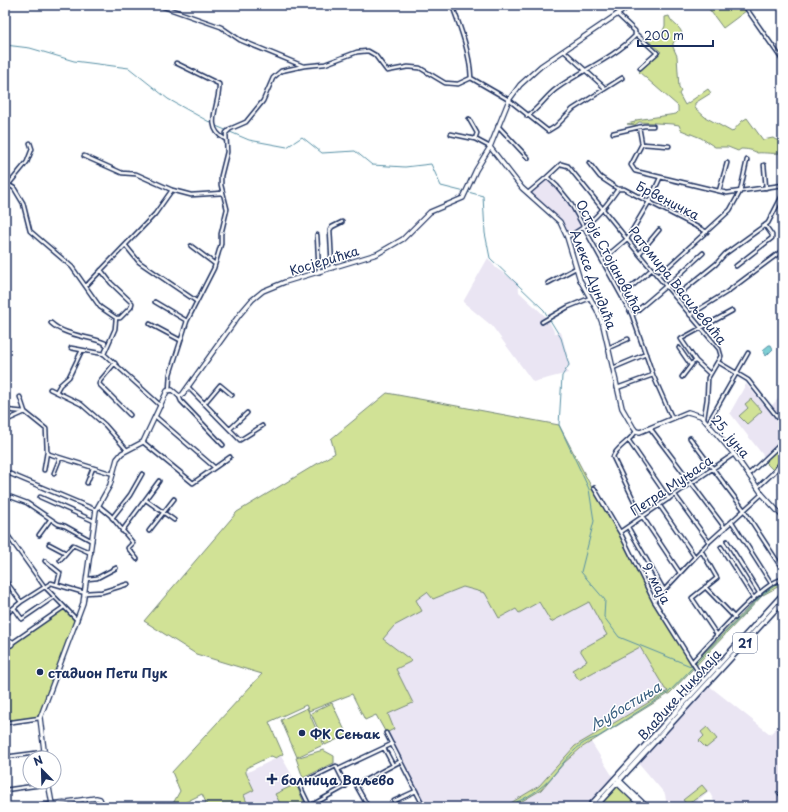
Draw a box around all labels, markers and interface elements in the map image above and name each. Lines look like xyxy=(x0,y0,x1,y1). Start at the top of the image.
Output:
scale bar xyxy=(638,22,713,48)
text: 200 m xyxy=(644,26,684,44)
street label: Брвеничка xyxy=(633,176,704,224)
street label: Остоје Стојановића xyxy=(572,196,648,317)
street label: Ратомира Васиљевића xyxy=(624,222,732,349)
street label: Алексе Дундића xyxy=(566,226,622,332)
street label: Косјерићка xyxy=(287,240,362,280)
street label: 25. јуна xyxy=(707,410,755,462)
street label: Петра Муњаса xyxy=(626,450,717,520)
street label: 9. маја xyxy=(638,559,676,608)
road number: 21 xyxy=(733,633,757,653)
street label: Владике Николаја xyxy=(633,644,726,744)
place label: стадион Пети Пук xyxy=(48,663,167,682)
marker: стадион Пети Пук xyxy=(35,667,45,677)
water label: Љубостиња xyxy=(585,676,666,736)
place label: ФК Сењак xyxy=(310,724,381,743)
marker: ФК Сењак xyxy=(297,728,307,738)
north arrow xyxy=(22,750,62,790)
text: N xyxy=(31,751,45,770)
place label: болница Ваљево xyxy=(281,770,394,789)
marker: болница Ваљево xyxy=(266,773,278,785)

